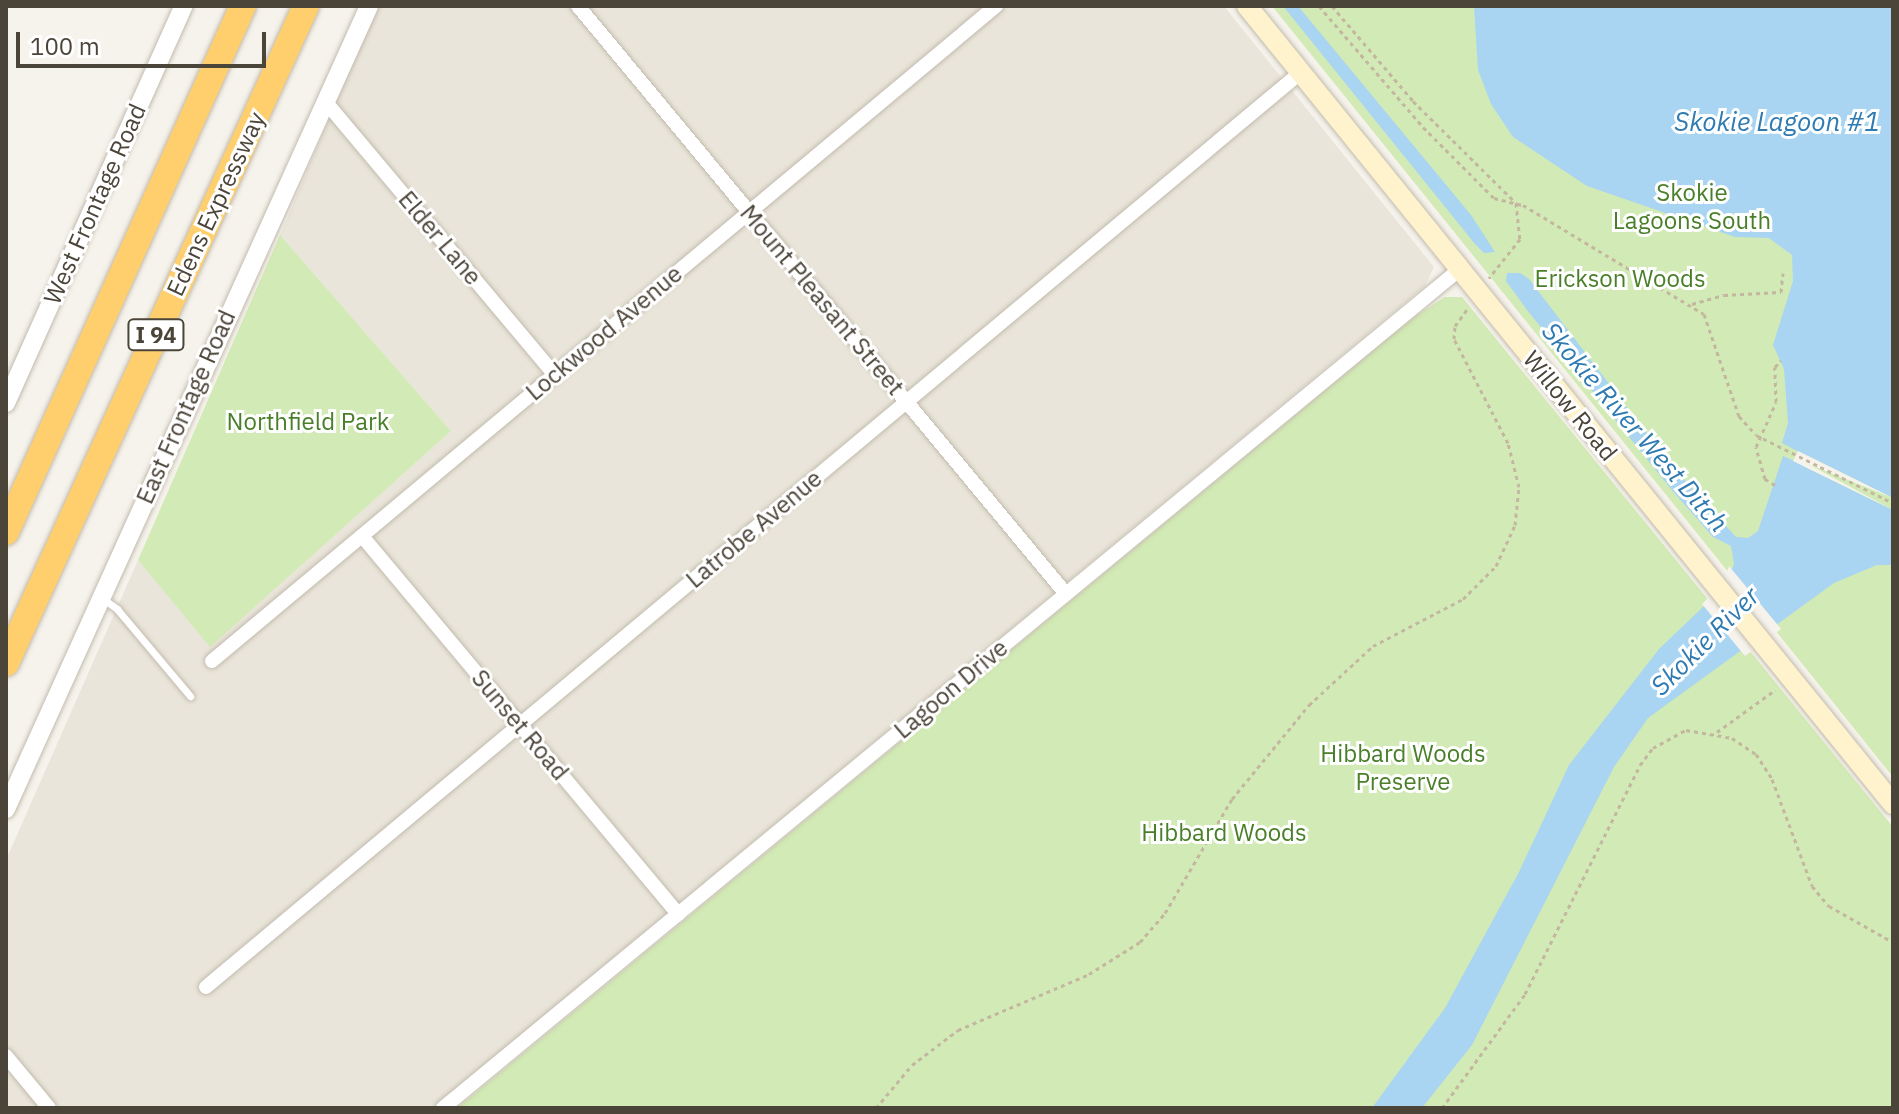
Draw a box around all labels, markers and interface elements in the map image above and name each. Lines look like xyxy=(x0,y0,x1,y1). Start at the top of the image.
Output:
scale bar xyxy=(20,16,270,66)
text: 100 m xyxy=(30,30,100,62)
street label: West Frontage Road xyxy=(38,99,152,309)
water label: Skokie Lagoon #1 xyxy=(1674,106,1880,138)
street label: Edens Expressway xyxy=(161,107,271,301)
park label: Skokie Lagoons South xyxy=(1613,179,1771,235)
street label: Elder Lane xyxy=(392,185,488,291)
street label: Mount Pleasant Street xyxy=(734,199,910,401)
street label: Lockwood Avenue xyxy=(520,259,688,407)
park label: Erickson Woods xyxy=(1534,265,1706,293)
street label: East Frontage Road xyxy=(130,306,242,508)
water label: Skokie River West Ditch xyxy=(1536,316,1734,538)
road number: I 94 xyxy=(126,317,186,353)
street label: Willow Road xyxy=(1517,345,1623,467)
park label: Northfield Park xyxy=(227,408,389,436)
street label: Latrobe Avenue xyxy=(680,464,828,594)
water label: Skokie River xyxy=(1644,580,1766,702)
street label: Lagoon Drive xyxy=(888,633,1014,745)
street label: Sunset Road xyxy=(465,664,575,786)
park label: Hibbard Woods Preserve xyxy=(1320,740,1486,796)
park label: Hibbard Woods xyxy=(1141,819,1307,847)

